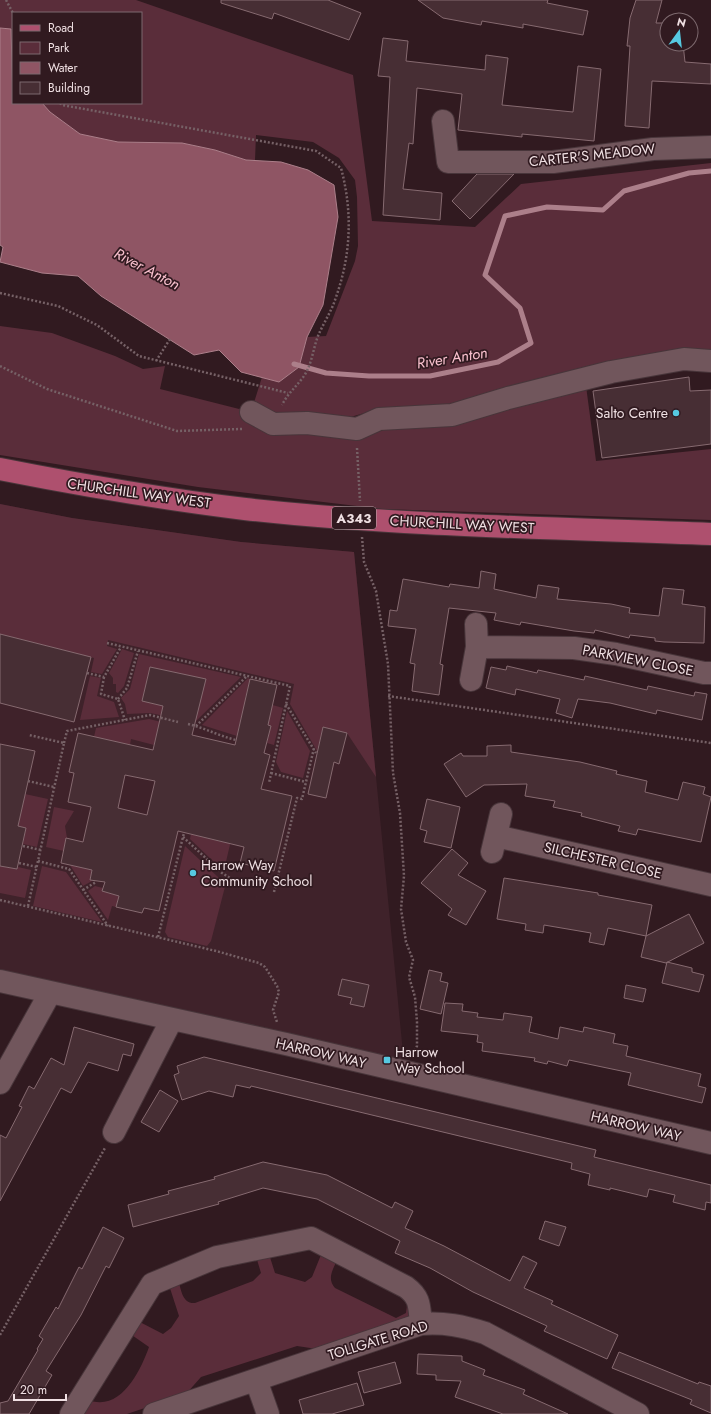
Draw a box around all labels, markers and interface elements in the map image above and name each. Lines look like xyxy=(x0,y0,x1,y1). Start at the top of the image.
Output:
legend xyxy=(12,12,142,104)
north arrow xyxy=(659,12,699,52)
text: N xyxy=(675,13,688,31)
text: Road xyxy=(48,19,74,37)
text: Park xyxy=(48,39,70,57)
text: Water xyxy=(48,59,79,77)
text: Building xyxy=(48,79,90,97)
street label: CARTER'S MEADOW xyxy=(528,138,656,172)
water label: River Anton xyxy=(110,243,184,295)
water label: River Anton xyxy=(415,342,489,374)
place label: Salto Centre xyxy=(596,403,668,423)
marker: Salto Centre xyxy=(671,408,681,418)
street label: CHURCHILL WAY WEST xyxy=(66,473,212,513)
road number: A343 xyxy=(332,507,376,529)
street label: CHURCHILL WAY WEST xyxy=(389,510,535,538)
street label: PARKVIEW CLOSE xyxy=(581,639,695,681)
street label: SILCHESTER CLOSE xyxy=(542,837,664,883)
place label: Harrow Way Community School xyxy=(201,855,312,891)
marker: Harrow Way Community School xyxy=(188,868,198,878)
street label: HARROW WAY xyxy=(274,1033,368,1073)
place label: Harrow Way School xyxy=(395,1042,465,1078)
marker: Harrow Way School xyxy=(382,1055,392,1065)
street label: HARROW WAY xyxy=(589,1106,683,1146)
street label: TOLLGATE ROAD xyxy=(326,1315,430,1365)
scale bar xyxy=(14,1376,66,1402)
text: 20 m xyxy=(20,1381,47,1399)

